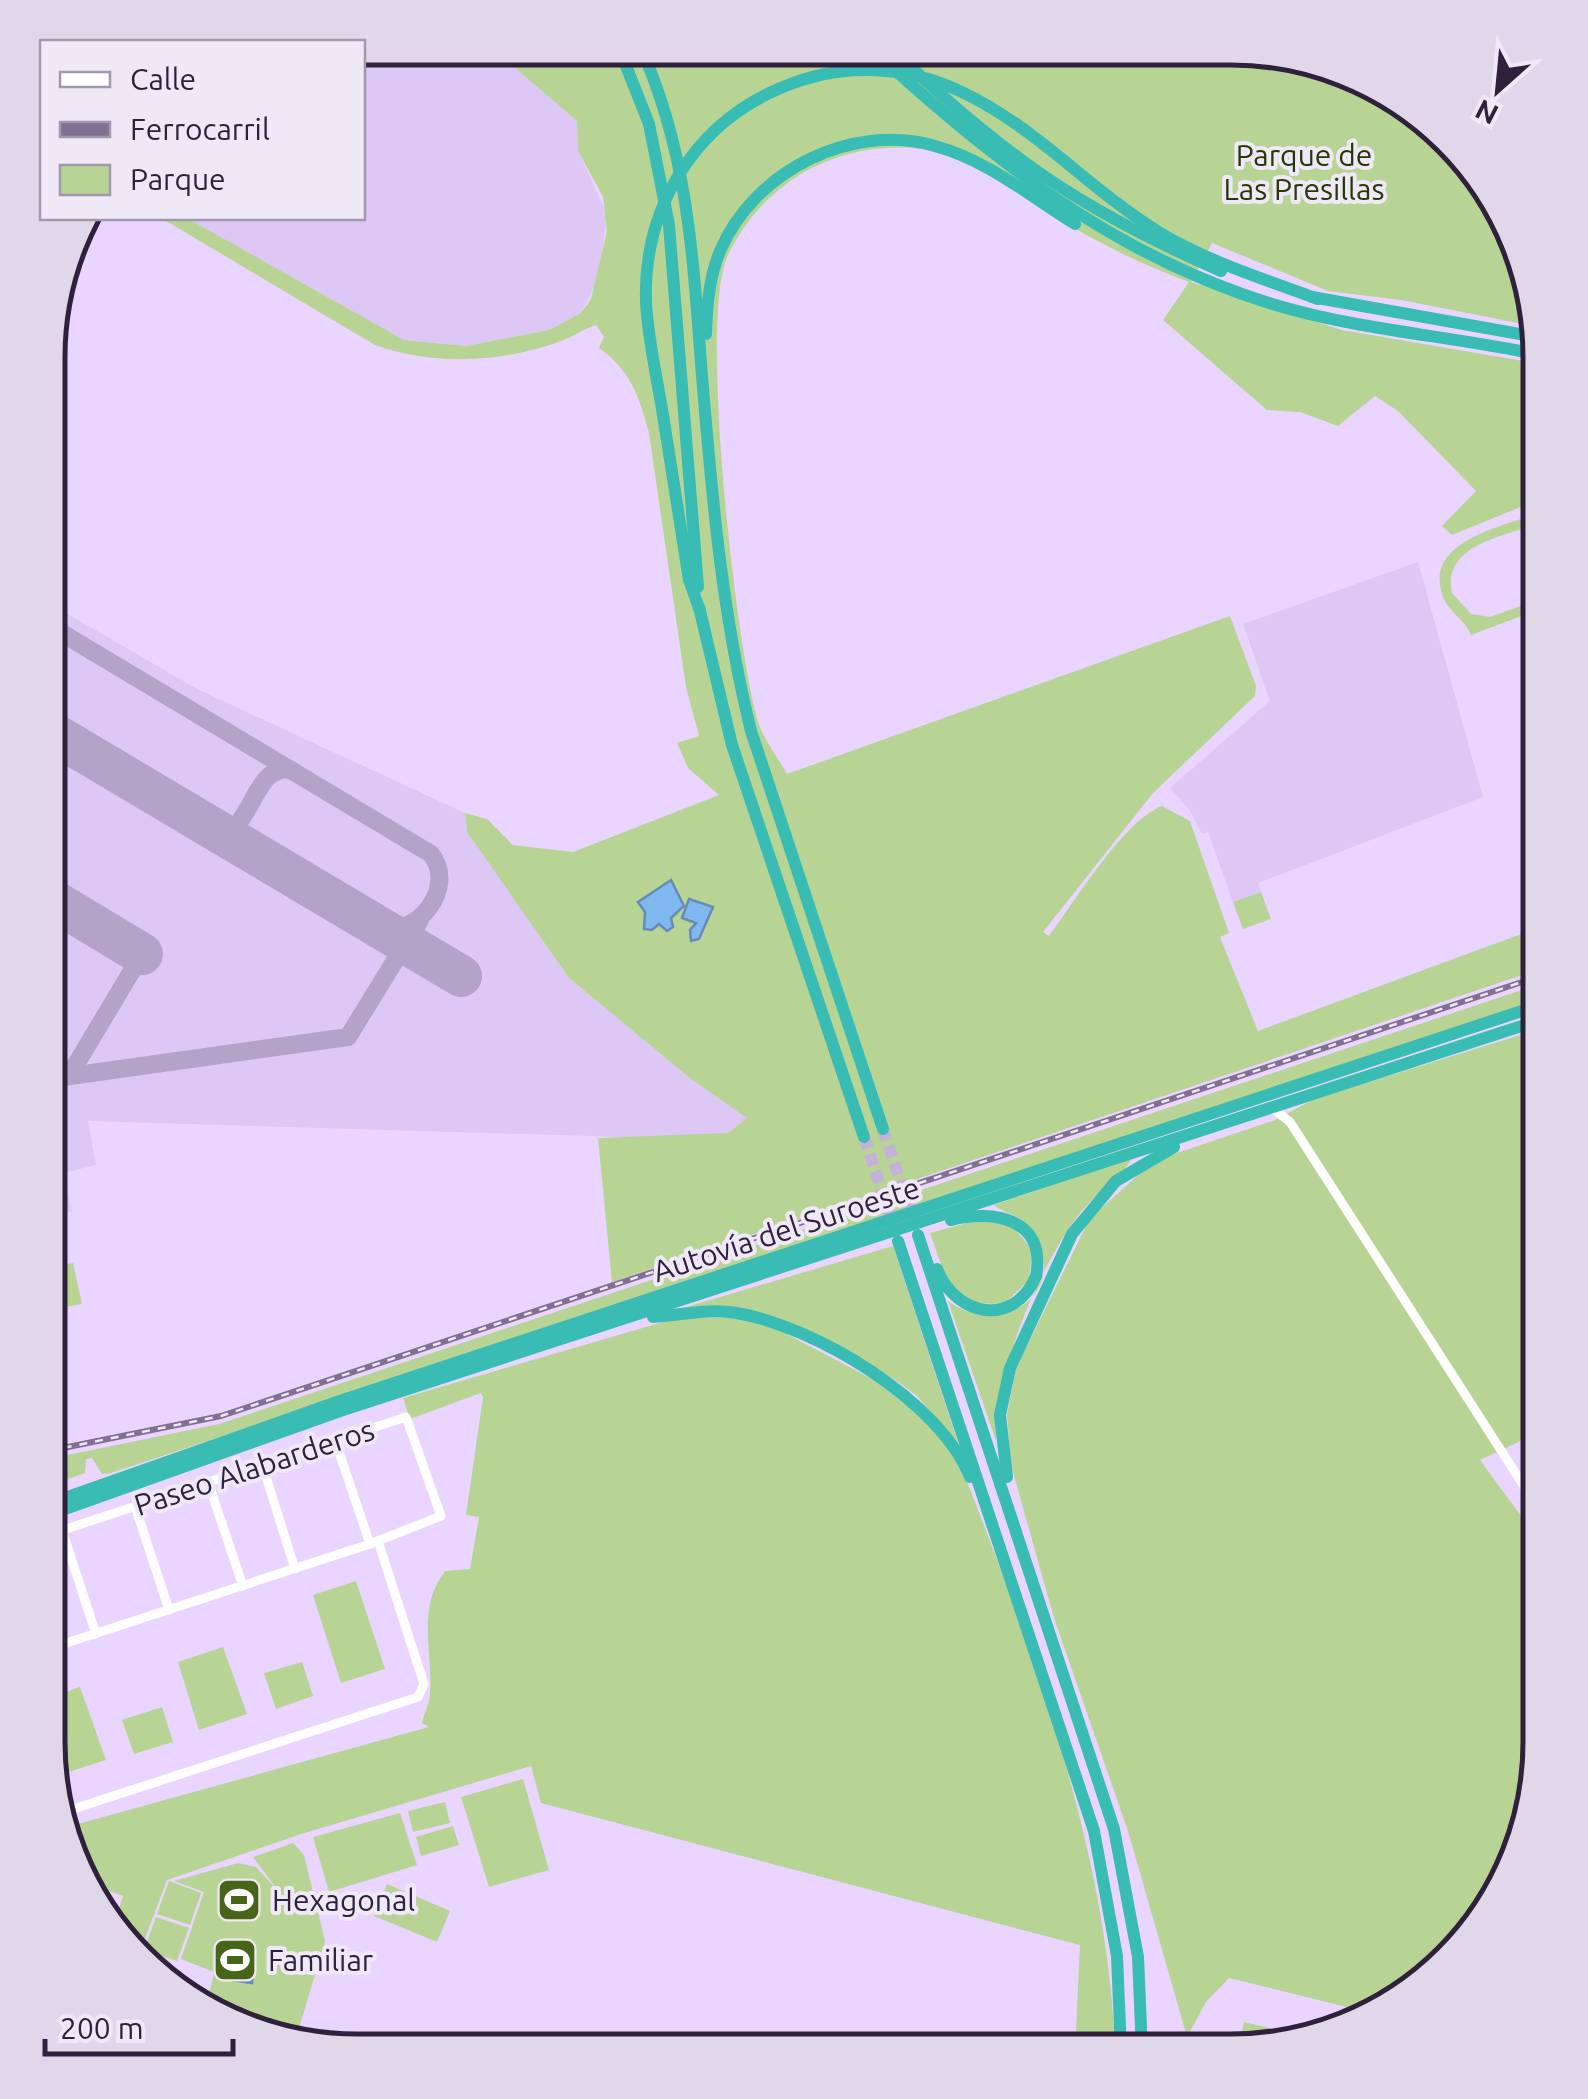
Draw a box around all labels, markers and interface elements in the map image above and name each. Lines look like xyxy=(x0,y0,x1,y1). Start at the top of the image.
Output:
legend xyxy=(40,40,365,220)
north arrow xyxy=(1448,40,1548,140)
text: Calle xyxy=(130,62,196,96)
text: N xyxy=(1470,94,1503,131)
text: Ferrocarril xyxy=(130,112,270,146)
park label: Parque de Las Presillas xyxy=(1224,138,1384,206)
text: Parque xyxy=(130,162,226,196)
street label: Autovía del Suroeste xyxy=(648,1170,924,1288)
street label: Paseo Alabarderos xyxy=(130,1412,378,1522)
sports icon: Hexagonal xyxy=(216,1877,262,1923)
place label: Hexagonal xyxy=(272,1883,415,1917)
sports icon: Familiar xyxy=(212,1937,258,1983)
place label: Familiar xyxy=(268,1943,374,1977)
scale bar xyxy=(45,1994,232,2056)
text: 200 m xyxy=(60,2011,144,2045)

